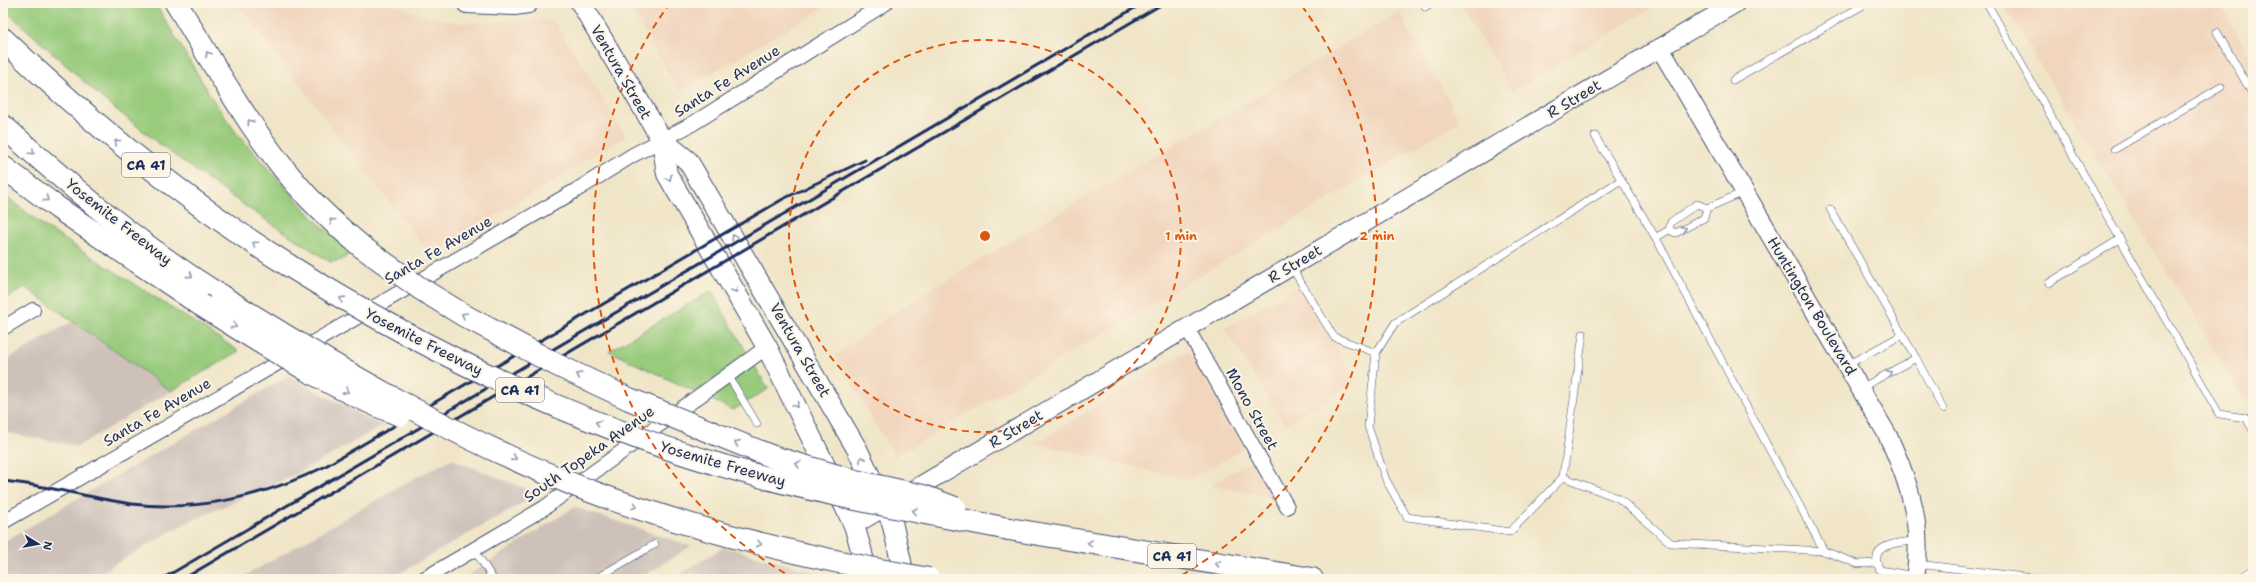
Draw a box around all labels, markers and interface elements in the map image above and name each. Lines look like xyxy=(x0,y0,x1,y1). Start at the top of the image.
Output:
street label: Ventura Street xyxy=(586,21,656,123)
street label: Santa Fe Avenue xyxy=(670,40,784,122)
one-way arrow xyxy=(205,51,212,58)
street label: R Street xyxy=(1543,75,1605,123)
one-way arrow xyxy=(248,119,255,126)
one-way arrow xyxy=(115,139,122,146)
one-way arrow xyxy=(27,147,35,155)
road number: CA 41 xyxy=(122,153,170,177)
street label: Yosemite Freeway xyxy=(62,174,176,270)
one-way arrow xyxy=(664,174,672,181)
one-way arrow xyxy=(41,194,48,201)
street label: Santa Fe Avenue xyxy=(380,211,496,289)
one-way arrow xyxy=(330,219,337,226)
one-way arrow xyxy=(1680,226,1687,234)
text: 1 min xyxy=(1165,228,1197,244)
text: 2 min xyxy=(1360,228,1395,244)
centre of rings xyxy=(978,229,992,243)
street label: Huntington Boulevard xyxy=(1763,233,1862,379)
one-way arrow xyxy=(731,234,739,241)
street label: R Street xyxy=(1264,240,1326,288)
one-way arrow xyxy=(253,242,260,249)
one-way arrow xyxy=(185,270,192,277)
one-way arrow xyxy=(730,286,737,293)
one-way arrow xyxy=(339,296,346,303)
street label: Ventura Street xyxy=(765,299,835,401)
street label: Yosemite Freeway xyxy=(362,304,486,380)
one-way arrow xyxy=(461,313,468,320)
one-way arrow xyxy=(230,321,237,329)
street label: Mono Street xyxy=(1221,364,1283,454)
one-way arrow xyxy=(1885,371,1892,378)
one-way arrow xyxy=(576,372,583,380)
street label: Santa Fe Avenue xyxy=(99,373,215,451)
road number: CA 41 xyxy=(496,378,544,402)
one-way arrow xyxy=(342,387,349,394)
one-way arrow xyxy=(791,400,799,408)
street label: South Topeka Avenue xyxy=(520,401,658,507)
street label: R Street xyxy=(985,405,1047,453)
one-way arrow xyxy=(594,419,601,427)
street label: Yosemite Freeway xyxy=(658,437,788,491)
one-way arrow xyxy=(734,439,741,447)
one-way arrow xyxy=(510,454,517,462)
one-way arrow xyxy=(859,456,867,463)
one-way arrow xyxy=(794,460,801,469)
one-way arrow xyxy=(631,502,638,510)
one-way arrow xyxy=(912,507,918,516)
north arrow xyxy=(18,524,58,564)
one-way arrow xyxy=(756,539,762,547)
one-way arrow xyxy=(1087,539,1093,547)
text: N xyxy=(39,540,56,552)
road number: CA 41 xyxy=(1148,544,1196,568)
one-way arrow xyxy=(1215,560,1221,569)

